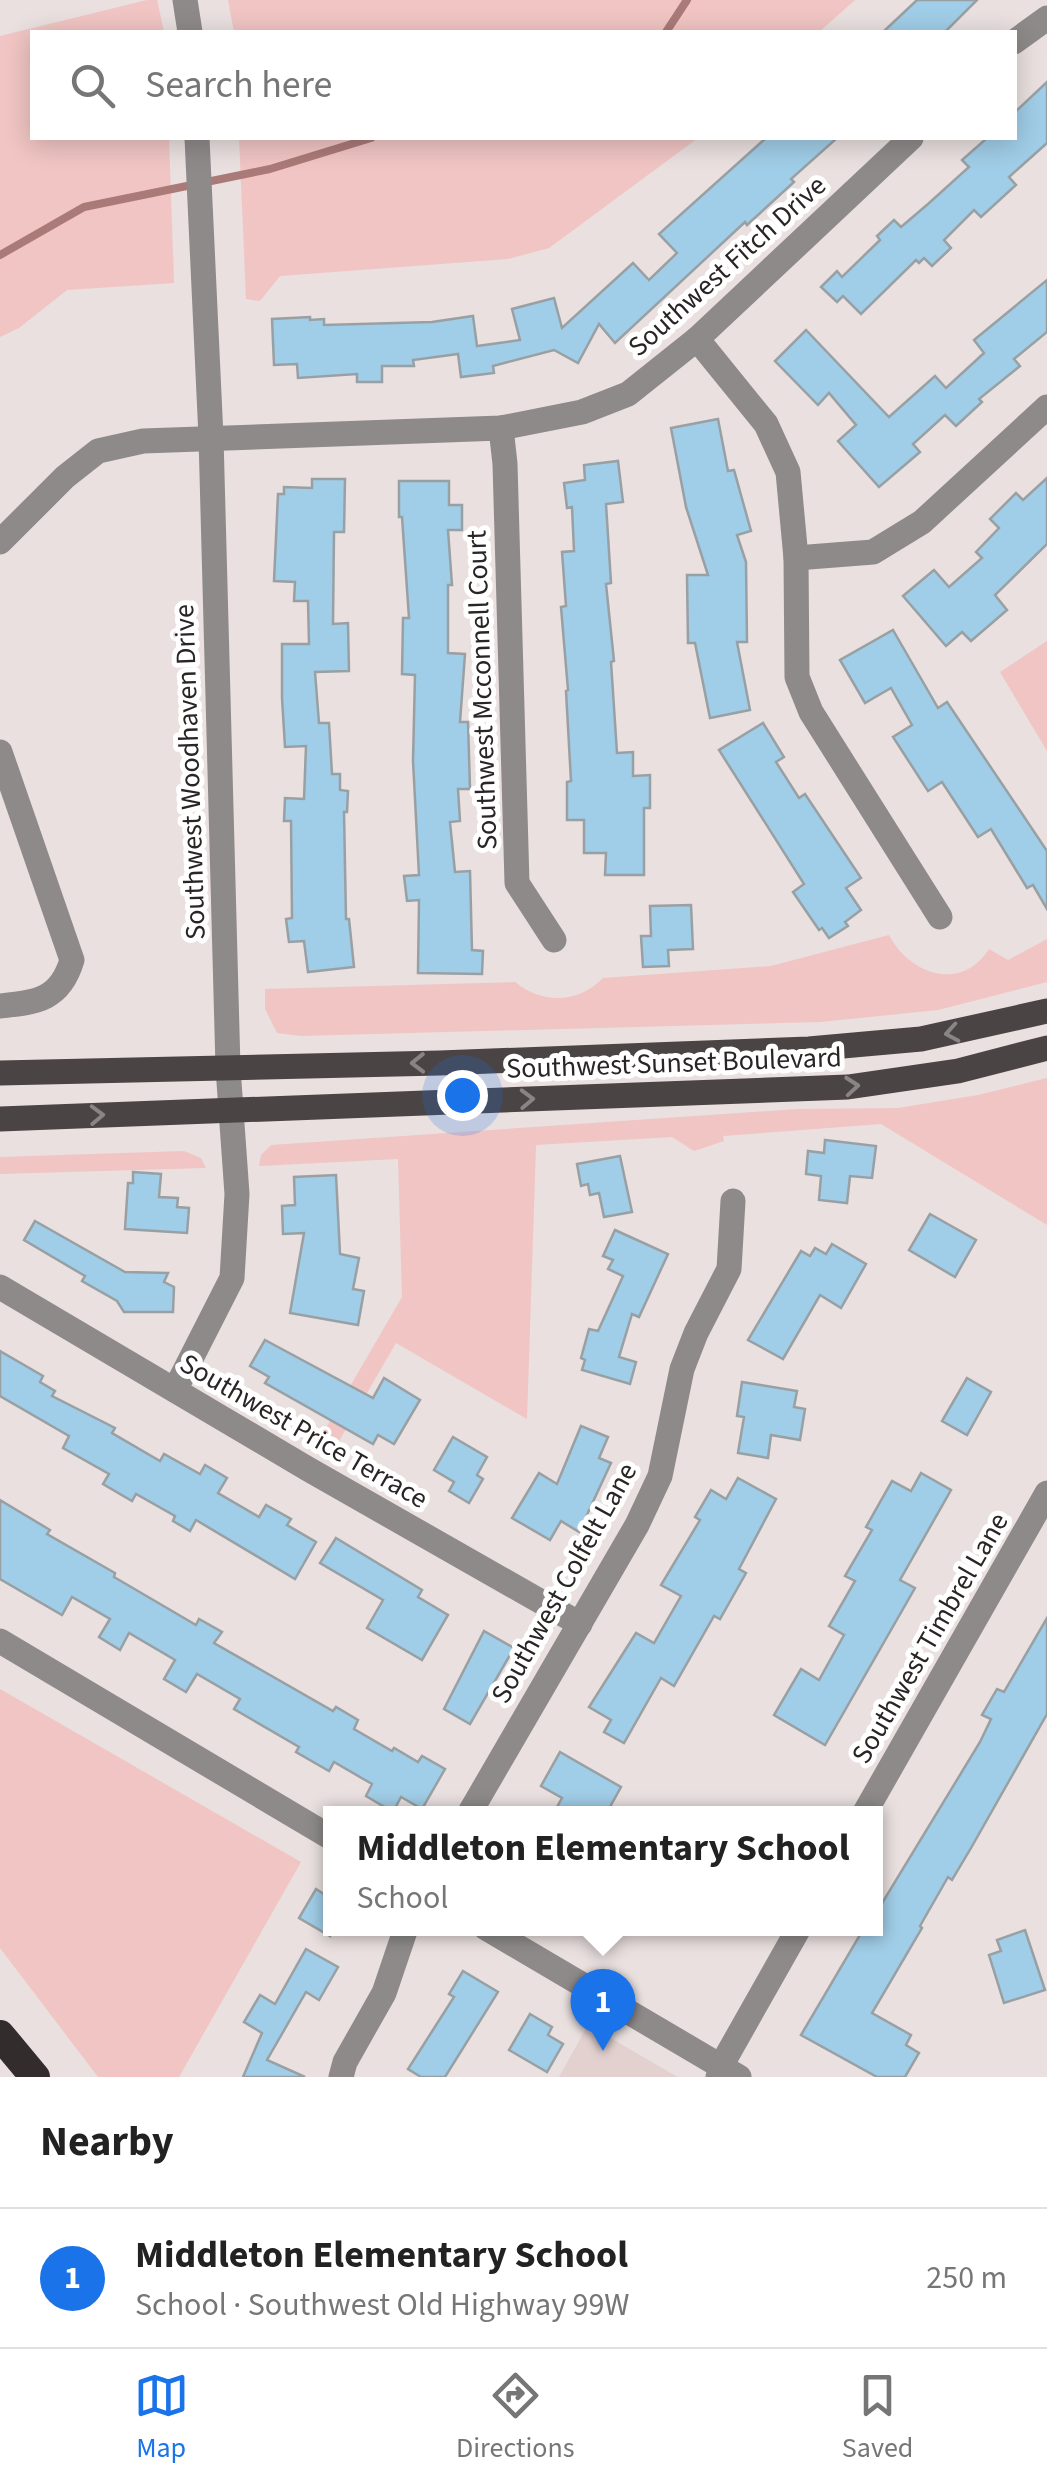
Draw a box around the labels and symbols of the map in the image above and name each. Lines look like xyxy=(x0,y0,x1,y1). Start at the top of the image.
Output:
street label: Southwest Fitch Drive xyxy=(619,166,835,366)
street label: Southwest Mcconnell Court xyxy=(456,529,508,851)
street label: Southwest Woodhaven Drive xyxy=(164,603,216,941)
one-way arrow xyxy=(944,1022,961,1043)
street label: Southwest Sunset Boulevard xyxy=(506,1037,842,1089)
one-way arrow xyxy=(410,1053,426,1074)
your location xyxy=(437,1070,488,1121)
one-way arrow xyxy=(844,1075,860,1097)
one-way arrow xyxy=(520,1089,536,1110)
one-way arrow xyxy=(90,1104,106,1125)
street label: Southwest Price Terrace xyxy=(173,1344,435,1518)
street label: Southwest Colfelt Lane xyxy=(481,1455,647,1711)
street label: Southwest Timbrel Lane xyxy=(842,1505,1018,1771)
pin: 1 xyxy=(570,1968,636,2051)

